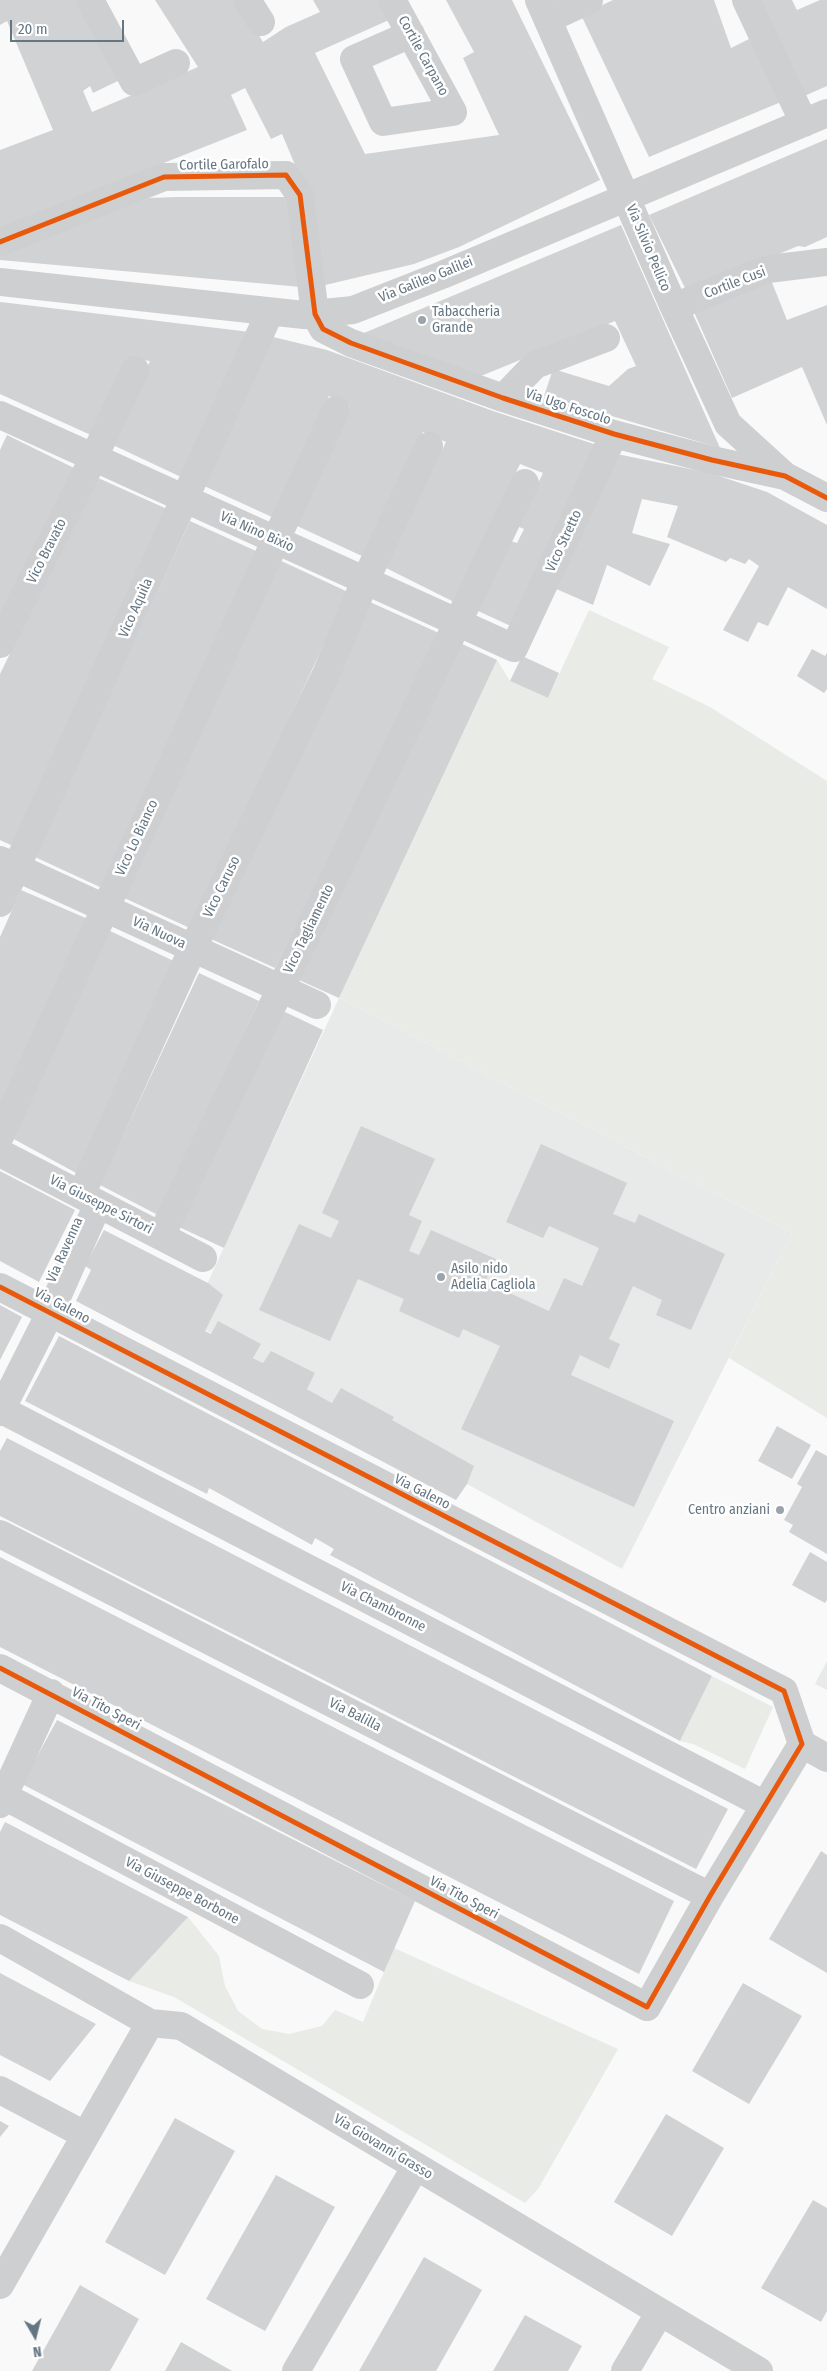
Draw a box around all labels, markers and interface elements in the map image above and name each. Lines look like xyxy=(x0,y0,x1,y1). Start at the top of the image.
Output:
scale bar xyxy=(12,10,126,42)
street label: Cortile Carpano xyxy=(394,13,452,99)
text: 20 m xyxy=(18,20,48,38)
street label: Cortile Garofalo xyxy=(179,156,269,174)
street label: Via Silvio Pellico xyxy=(622,202,674,294)
street label: Via Galileo Galilei xyxy=(376,253,476,307)
street label: Cortile Cusi xyxy=(702,264,768,302)
place label: Tabaccheria Grande xyxy=(432,304,500,336)
marker: Tabaccheria Grande xyxy=(416,314,428,326)
street label: Via Ugo Foscolo xyxy=(523,385,613,429)
street label: Vico Stretto xyxy=(542,507,586,575)
street label: Via Nino Bixio xyxy=(217,508,297,556)
street label: Vico Bravato xyxy=(24,516,70,586)
street label: Vico Aquila xyxy=(115,576,157,640)
street label: Vico Lo Bianco xyxy=(112,797,162,879)
street label: Vico Caruso xyxy=(200,853,244,921)
street label: Vico Tagliamento xyxy=(280,882,338,976)
street label: Via Nuova xyxy=(130,913,188,953)
street label: Via Giuseppe Sirtori xyxy=(47,1172,155,1238)
street label: Via Ravenna xyxy=(43,1215,87,1285)
place label: Asilo nido Adelia Cagliola xyxy=(451,1261,536,1294)
marker: Asilo nido Adelia Cagliola xyxy=(435,1271,447,1283)
street label: Via Galeno xyxy=(31,1284,93,1328)
street label: Via Galeno xyxy=(391,1471,453,1513)
place label: Centro anziani xyxy=(688,1502,770,1518)
marker: Centro anziani xyxy=(774,1504,786,1516)
street label: Via Chambronne xyxy=(337,1578,429,1636)
street label: Via Tito Speri xyxy=(69,1684,143,1734)
street label: Via Balilla xyxy=(326,1695,384,1735)
street label: Via Giuseppe Borbone xyxy=(122,1854,242,1928)
street label: Via Tito Speri xyxy=(427,1873,501,1923)
street label: Via Giovanni Grasso xyxy=(330,2111,436,2183)
north arrow xyxy=(10,2311,60,2361)
text: N xyxy=(32,2342,43,2360)

